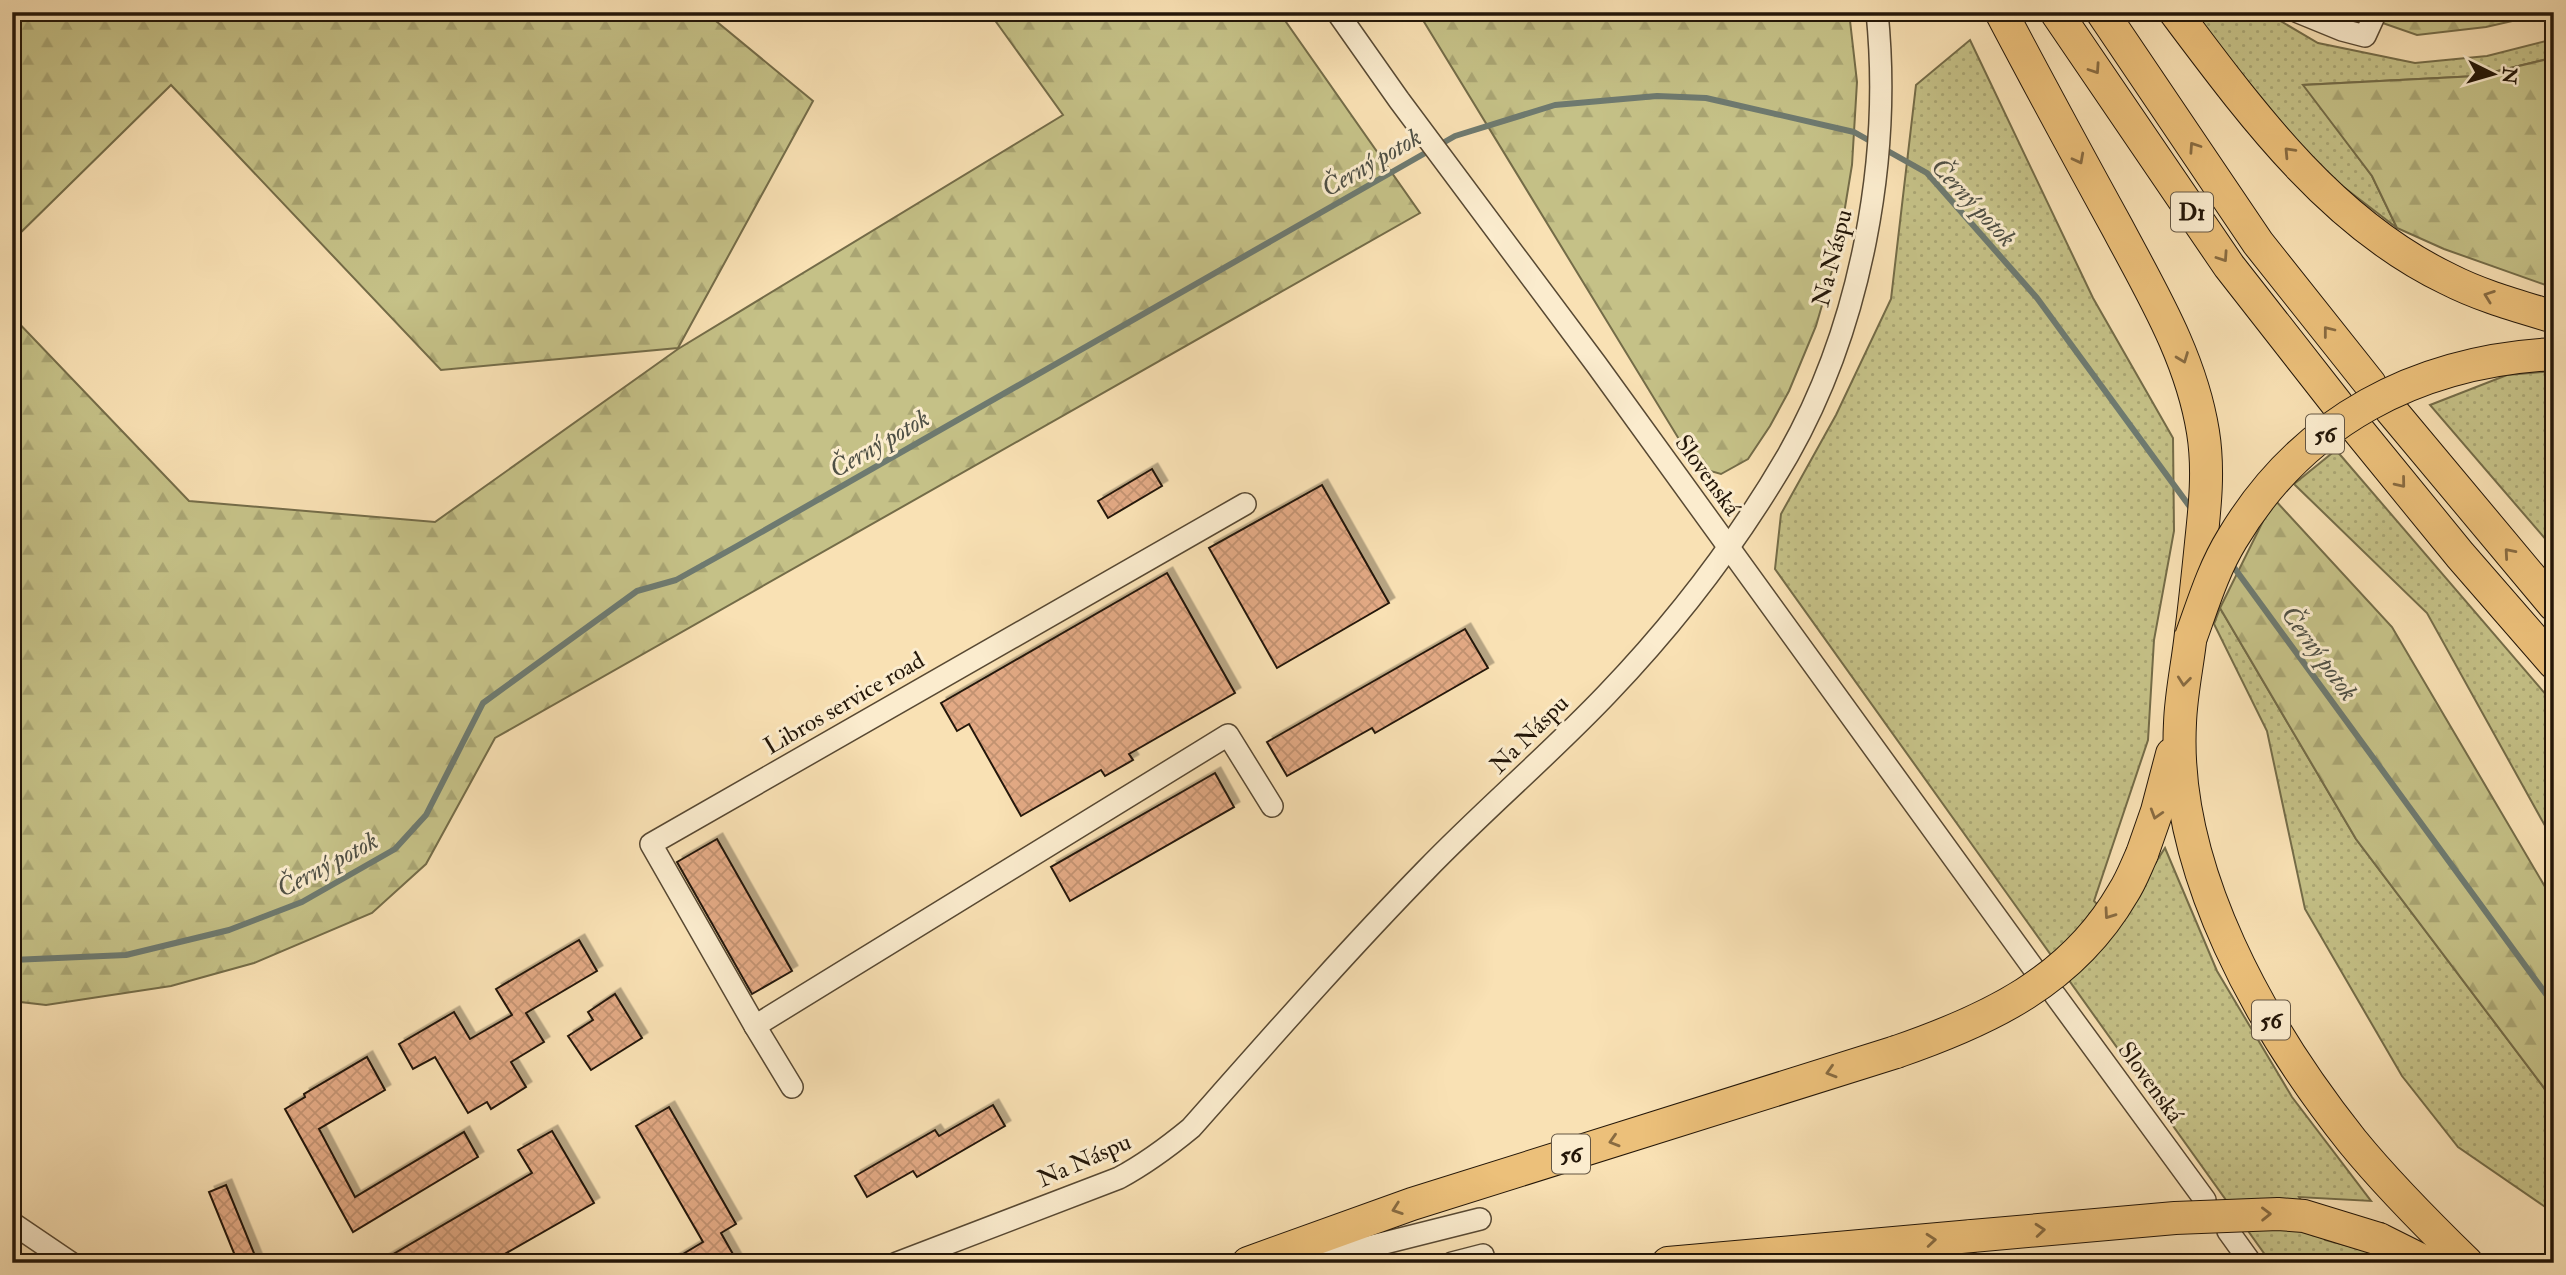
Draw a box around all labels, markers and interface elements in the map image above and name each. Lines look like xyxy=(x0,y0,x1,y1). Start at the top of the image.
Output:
north arrow xyxy=(2458,38,2528,108)
one-way arrow xyxy=(2087,61,2099,74)
text: N xyxy=(2496,65,2522,86)
water label: Černý potok xyxy=(1315,120,1427,204)
one-way arrow xyxy=(2189,142,2202,155)
one-way arrow xyxy=(2284,147,2297,160)
water label: Černý potok xyxy=(1924,150,2024,254)
one-way arrow xyxy=(2071,151,2085,164)
road number: D1 xyxy=(2171,192,2213,232)
street label: Na Náspu xyxy=(1805,206,1860,310)
one-way arrow xyxy=(2215,249,2227,262)
one-way arrow xyxy=(2484,290,2496,304)
one-way arrow xyxy=(2324,326,2336,339)
one-way arrow xyxy=(2174,352,2188,364)
water label: Černý potok xyxy=(823,401,935,485)
road number: 56 xyxy=(2306,414,2344,454)
street label: Slovenská xyxy=(1668,429,1748,523)
one-way arrow xyxy=(2393,474,2405,487)
one-way arrow xyxy=(2505,548,2517,561)
water label: Černý potok xyxy=(2274,598,2366,708)
street label: Libros service road xyxy=(759,645,930,762)
one-way arrow xyxy=(2176,675,2191,687)
street label: Na Náspu xyxy=(1483,688,1575,780)
one-way arrow xyxy=(2150,807,2164,820)
water label: Černý potok xyxy=(270,823,384,905)
one-way arrow xyxy=(2105,906,2117,919)
road number: 56 xyxy=(2252,1001,2290,1040)
street label: Slovenská xyxy=(2111,1036,2191,1130)
one-way arrow xyxy=(1825,1064,1837,1079)
street label: Na Náspu xyxy=(1033,1126,1136,1195)
one-way arrow xyxy=(1608,1132,1620,1147)
road number: 56 xyxy=(1552,1134,1590,1174)
one-way arrow xyxy=(1392,1201,1404,1215)
one-way arrow xyxy=(2262,1206,2272,1222)
one-way arrow xyxy=(2034,1223,2045,1238)
one-way arrow xyxy=(1926,1233,1937,1248)

